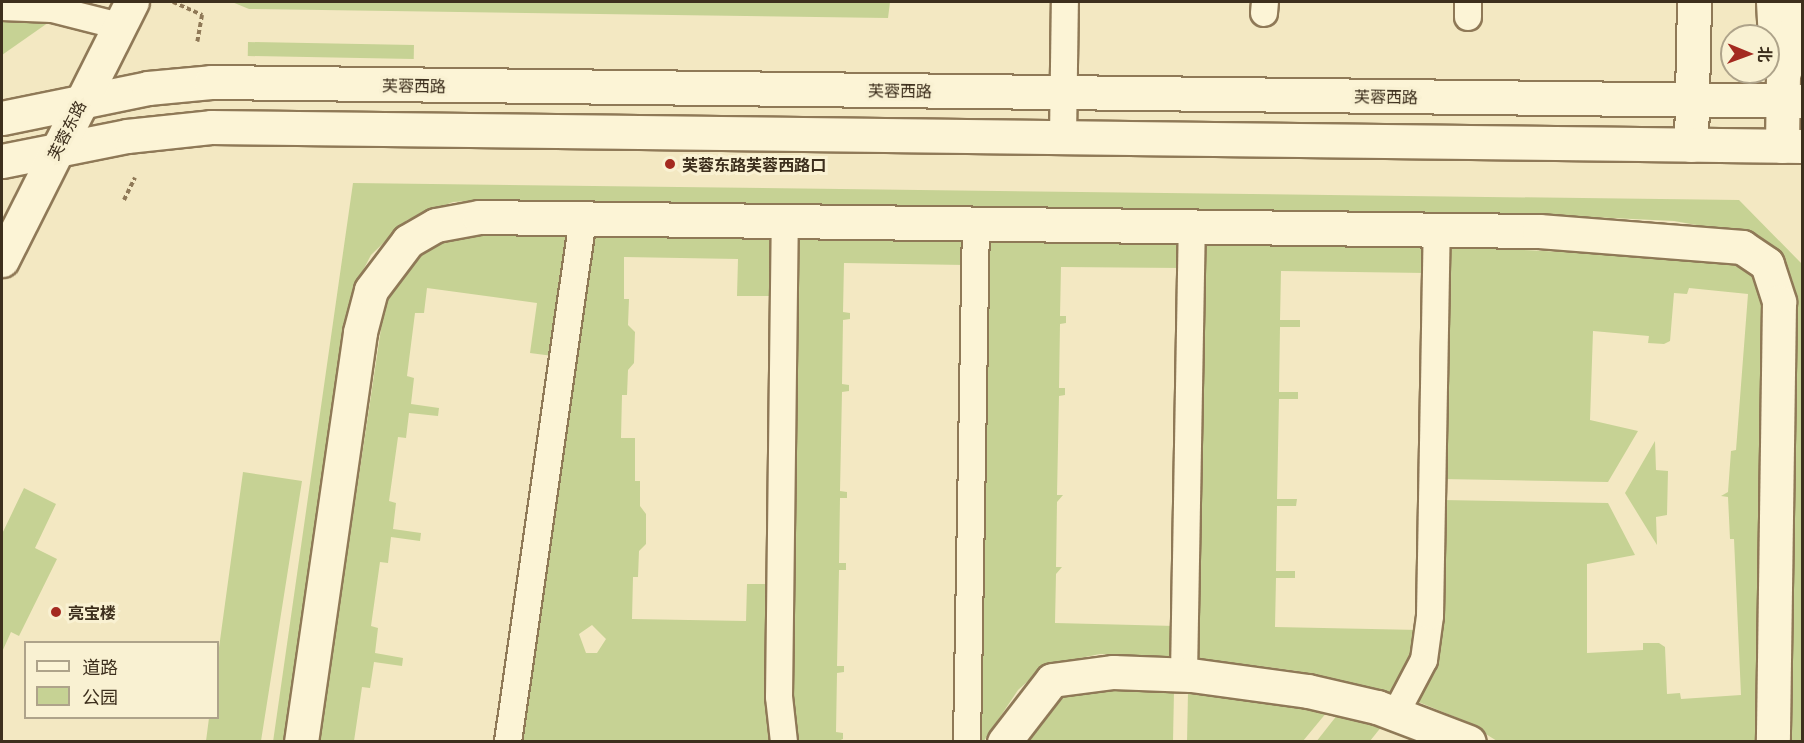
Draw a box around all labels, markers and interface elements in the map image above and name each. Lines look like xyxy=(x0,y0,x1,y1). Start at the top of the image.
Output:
north arrow xyxy=(1720,24,1780,84)
text: 北 xyxy=(1754,46,1778,62)
street label: 芙蓉西路 xyxy=(382,75,446,95)
street label: 芙蓉西路 xyxy=(868,80,932,100)
street label: 芙蓉西路 xyxy=(1354,86,1418,106)
street label: 芙蓉东路 xyxy=(43,97,89,163)
place label: 芙蓉东路芙蓉西路口 xyxy=(682,154,826,174)
marker: 芙蓉东路芙蓉西路口 xyxy=(663,157,677,171)
place label: 亮宝楼 xyxy=(68,602,116,622)
marker: 亮宝楼 xyxy=(49,605,63,619)
legend xyxy=(24,641,219,719)
text: 道路 xyxy=(82,653,118,679)
text: 公园 xyxy=(82,683,118,709)

